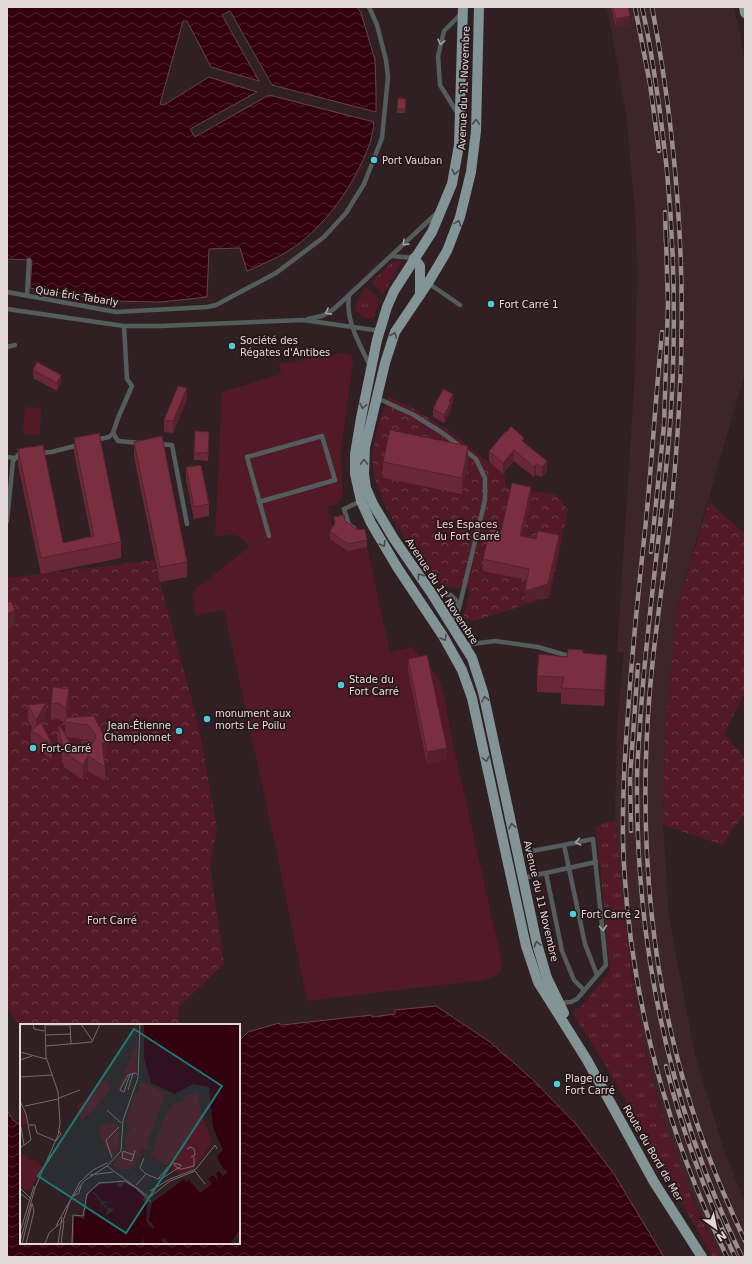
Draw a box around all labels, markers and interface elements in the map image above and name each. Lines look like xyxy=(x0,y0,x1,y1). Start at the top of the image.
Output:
street label: Avenue du 11 Novembre xyxy=(456,26,472,150)
one-way arrow xyxy=(437,39,445,46)
one-way arrow xyxy=(472,119,481,125)
marker: Port Vauban xyxy=(369,155,379,165)
place label: Port Vauban xyxy=(382,155,442,166)
one-way arrow xyxy=(451,168,459,175)
one-way arrow xyxy=(453,220,462,227)
one-way arrow xyxy=(402,238,410,246)
street label: Quai Éric Tabarly xyxy=(35,283,120,308)
marker: Fort Carré 1 xyxy=(486,299,496,309)
place label: Fort Carré 1 xyxy=(499,299,558,310)
one-way arrow xyxy=(325,308,332,315)
one-way arrow xyxy=(389,332,397,339)
place label: Société des Régates d'Antibes xyxy=(240,335,330,358)
marker: Société des Régates d'Antibes xyxy=(227,341,237,351)
one-way arrow xyxy=(360,403,368,410)
one-way arrow xyxy=(360,459,369,465)
park label: Les Espaces du Fort Carré xyxy=(434,519,500,542)
street label: Avenue du 11 Novembre xyxy=(404,536,480,646)
one-way arrow xyxy=(378,540,385,547)
one-way arrow xyxy=(418,574,425,581)
one-way arrow xyxy=(439,633,446,641)
place label: Stade du Fort Carré xyxy=(349,674,399,697)
marker: Stade du Fort Carré xyxy=(336,680,346,690)
one-way arrow xyxy=(481,696,489,702)
place label: monument aux morts Le Poilu xyxy=(215,708,291,731)
marker: monument aux morts Le Poilu xyxy=(202,714,212,724)
place label: Jean-Étienne Championnet xyxy=(104,719,171,743)
marker: Jean-Étienne Championnet xyxy=(174,726,184,736)
marker: Fort-Carré xyxy=(28,743,38,753)
place label: Fort-Carré xyxy=(41,743,91,754)
one-way arrow xyxy=(481,756,489,763)
one-way arrow xyxy=(508,823,516,829)
one-way arrow xyxy=(575,837,581,845)
street label: Avenue du 11 Novembre xyxy=(522,839,560,963)
marker: Fort Carré 2 xyxy=(568,909,578,919)
place label: Fort Carré 2 xyxy=(581,909,640,920)
park label: Fort Carré xyxy=(87,915,137,926)
one-way arrow xyxy=(598,925,607,931)
one-way arrow xyxy=(533,941,542,948)
inset map xyxy=(20,1024,240,1244)
place label: Plage du Fort Carré xyxy=(565,1073,615,1096)
marker: Plage du Fort Carré xyxy=(552,1079,562,1089)
street label: Route du Bord de Mer xyxy=(621,1103,685,1204)
north arrow xyxy=(696,1208,736,1248)
text: N xyxy=(714,1228,729,1244)

